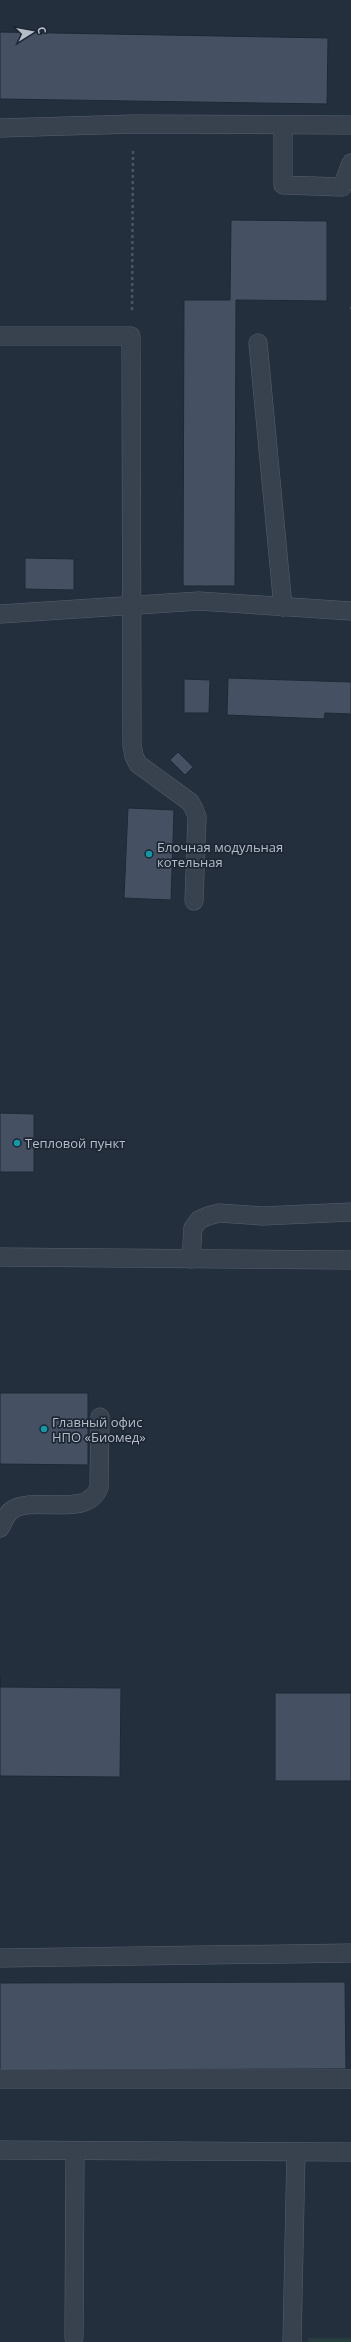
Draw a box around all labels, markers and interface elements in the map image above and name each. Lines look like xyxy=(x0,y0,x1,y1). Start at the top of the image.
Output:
north arrow xyxy=(12,12,52,52)
text: С xyxy=(34,25,50,35)
place label: Блочная модульная котельная xyxy=(157,838,283,871)
marker: Блочная модульная котельная xyxy=(144,849,154,859)
place label: Тепловой пункт xyxy=(25,1134,125,1152)
marker: Тепловой пункт xyxy=(12,1138,22,1148)
place label: Главный офис НПО «Биомед» xyxy=(52,1413,146,1446)
marker: Главный офис НПО «Биомед» xyxy=(39,1424,49,1434)

